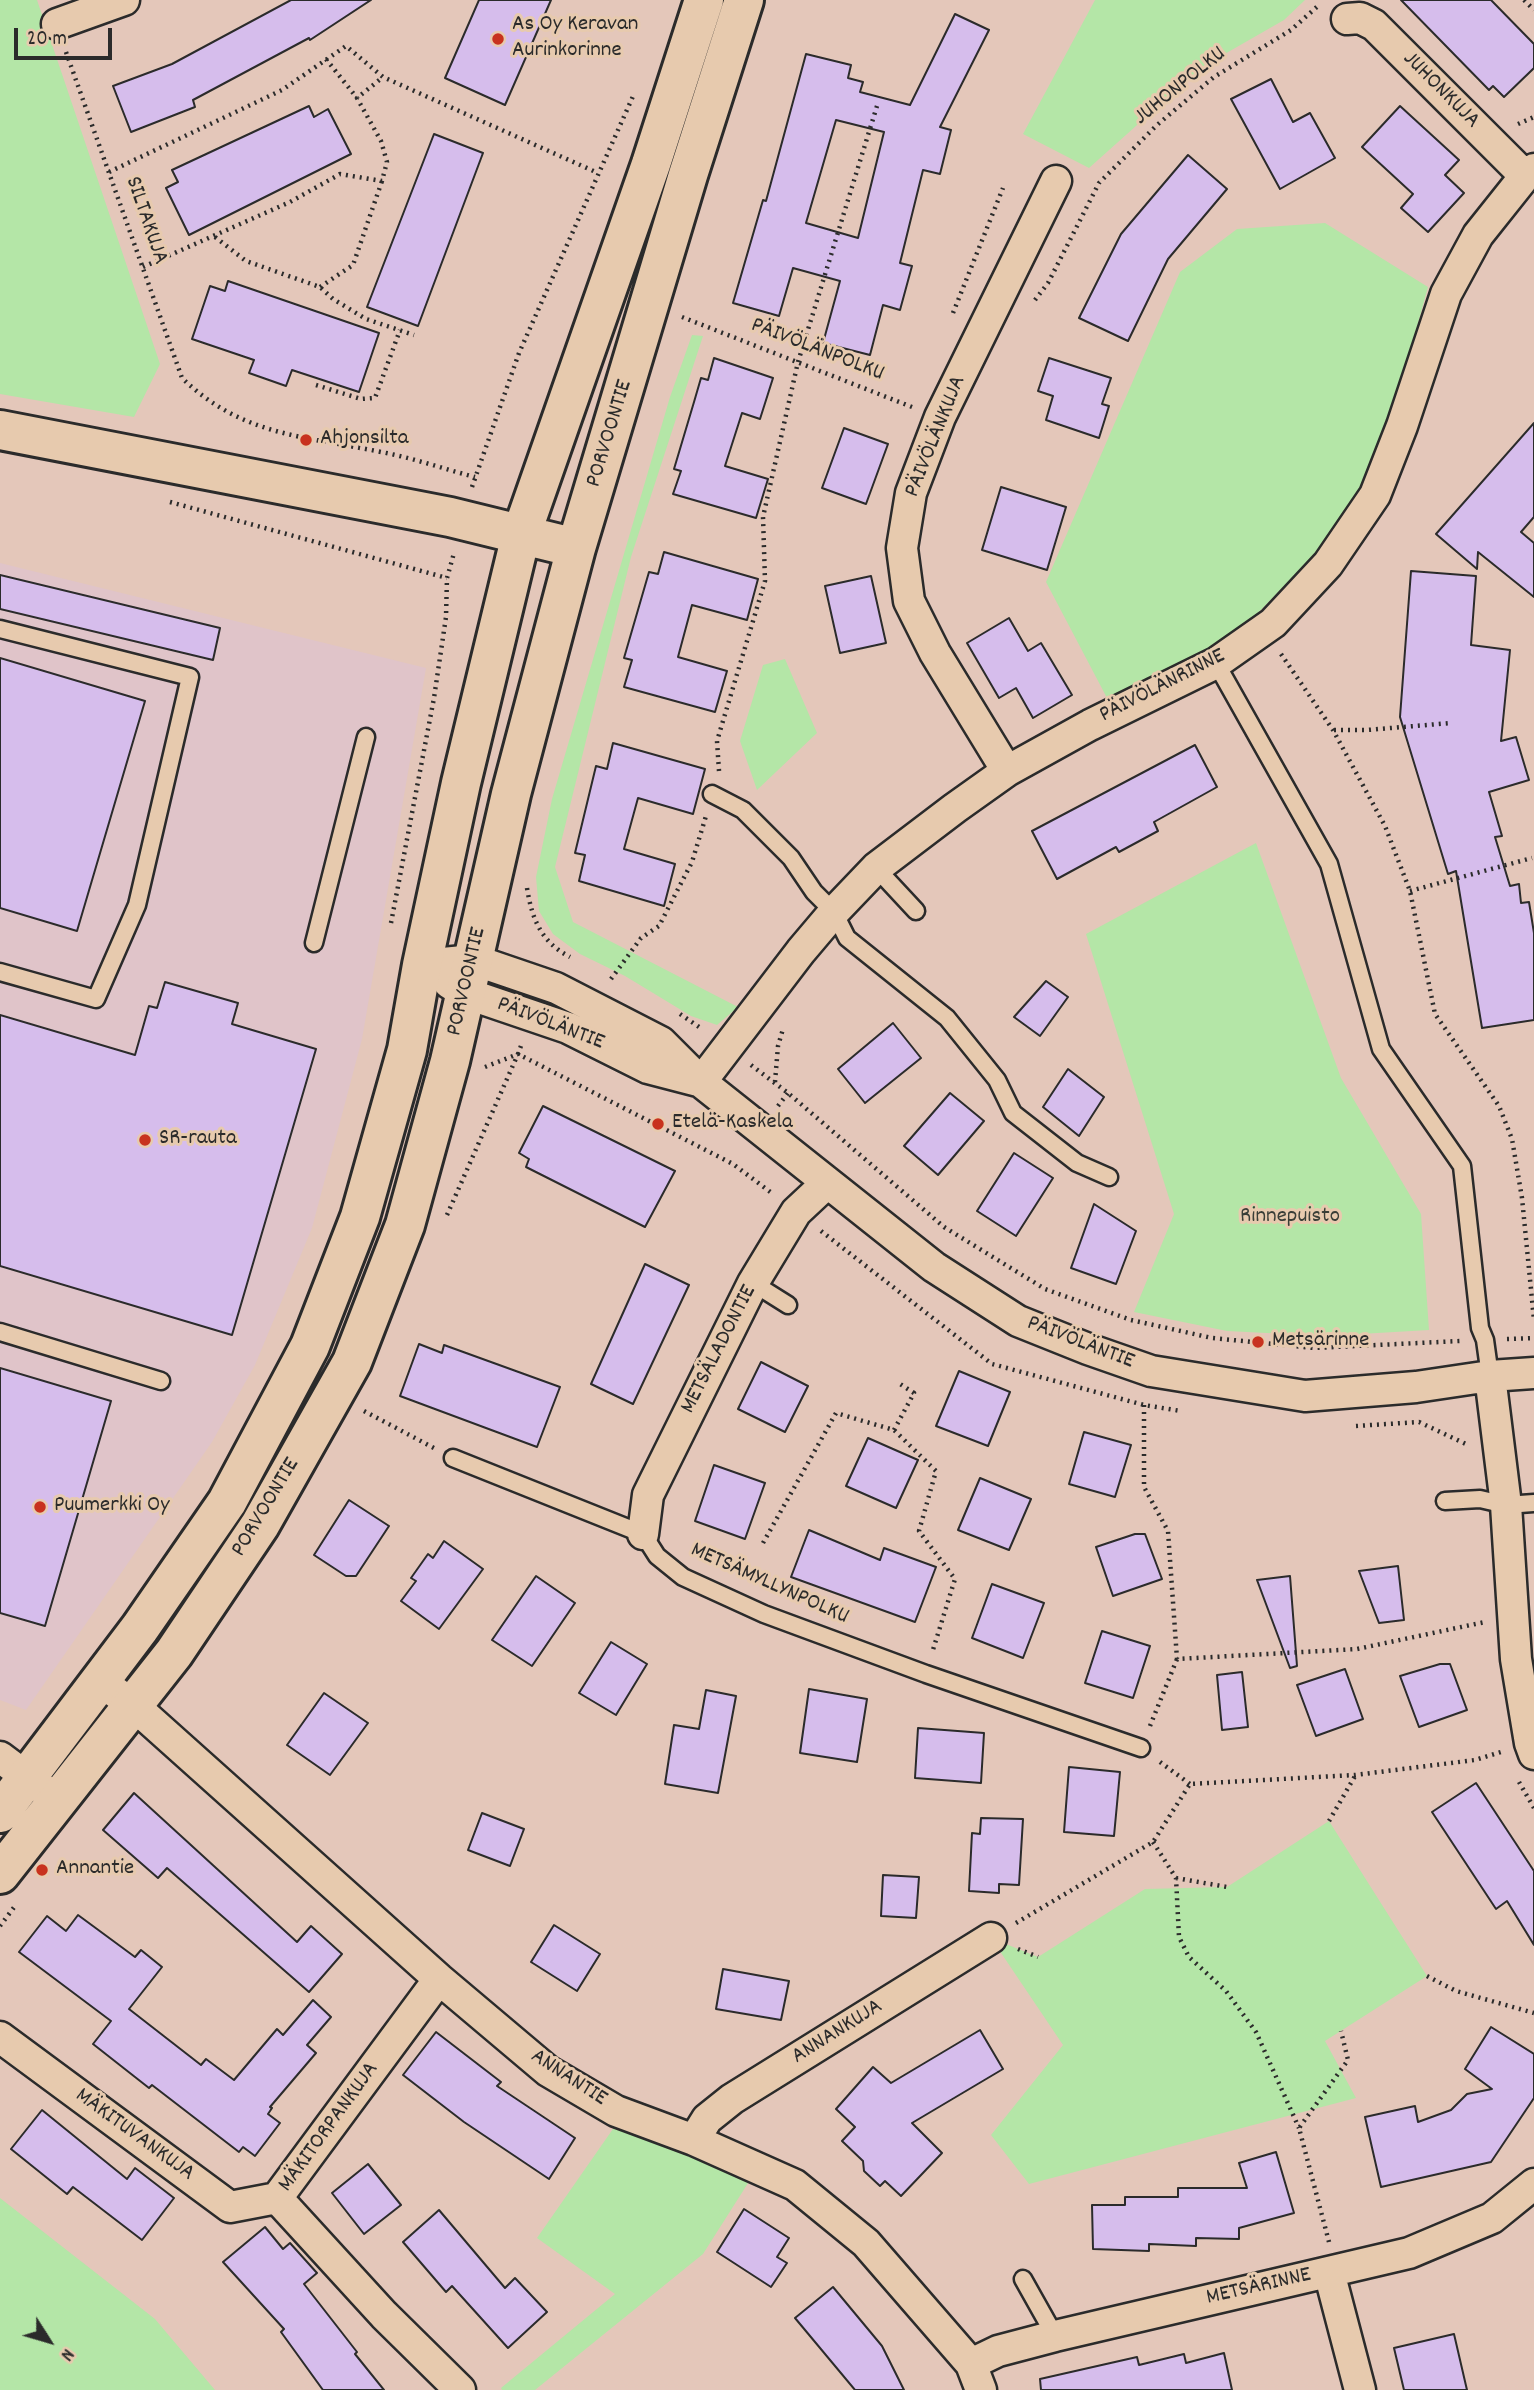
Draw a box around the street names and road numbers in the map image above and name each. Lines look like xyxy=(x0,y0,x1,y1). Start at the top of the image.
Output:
street label: JUHONPOLKU xyxy=(1129,41,1233,133)
street label: JUHONKUJA xyxy=(1395,46,1485,136)
street label: SILTAKUJA xyxy=(117,173,173,269)
street label: PÄIVÖLÄNPOLKU xyxy=(746,313,888,389)
street label: PÄIVÖLÄNKUJA xyxy=(900,372,974,502)
street label: PORVOONTIE xyxy=(582,377,640,491)
street label: PÄIVÖLÄNRINNE xyxy=(1096,644,1230,730)
street label: PORVOONTIE xyxy=(442,925,494,1039)
street label: PÄIVÖLÄNTIE xyxy=(493,992,607,1058)
street label: METSÄLADONTIE xyxy=(676,1281,764,1419)
street label: PÄIVÖLÄNTIE xyxy=(1023,1311,1137,1377)
street label: PORVOONTIE xyxy=(227,1454,307,1562)
street label: METSÄMYLLYNPOLKU xyxy=(686,1538,852,1632)
street label: ANNANKUJA xyxy=(788,1994,888,2072)
street label: ANNANTIE xyxy=(524,2044,612,2114)
street label: MÄKITORPANKUJA xyxy=(274,2058,386,2198)
street label: MÄKITUVANKUJA xyxy=(69,2083,199,2189)
street label: METSÄRINNE xyxy=(1204,2263,1314,2313)

